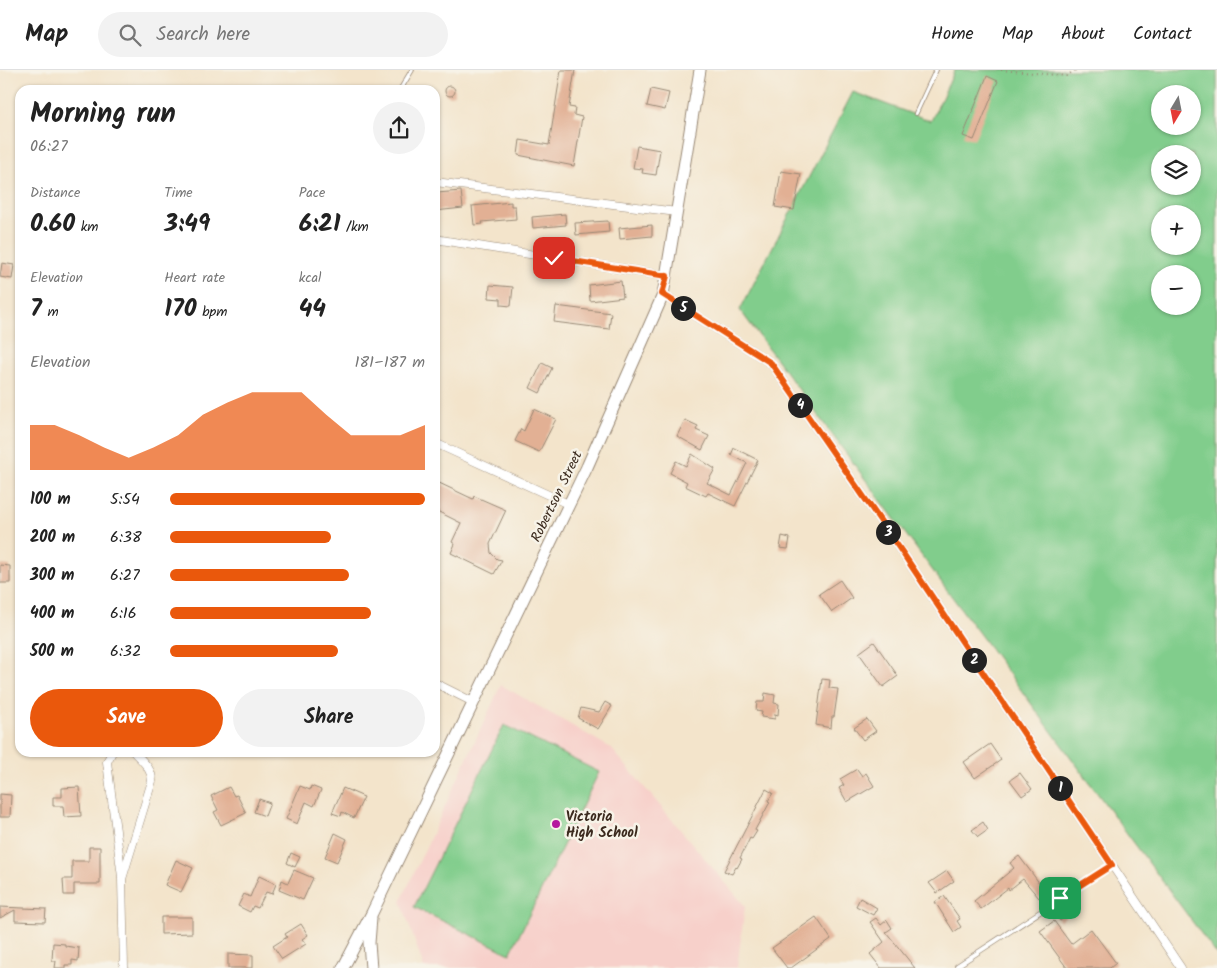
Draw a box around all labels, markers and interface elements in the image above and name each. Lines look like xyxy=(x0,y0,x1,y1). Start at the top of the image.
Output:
search box xyxy=(98,12,448,57)
text: Map xyxy=(25,15,68,54)
text: Search here xyxy=(156,20,250,50)
text: Home xyxy=(931,20,974,49)
text: Map xyxy=(1002,20,1033,49)
text: About xyxy=(1061,20,1105,49)
text: Contact xyxy=(1133,20,1192,49)
icon: search xyxy=(116,21,144,49)
north arrow xyxy=(1151,85,1201,135)
map controls xyxy=(1151,85,1201,315)
text: Morning run xyxy=(30,92,176,137)
button: share xyxy=(373,102,425,154)
text: 06:27 xyxy=(30,134,68,159)
button: layers xyxy=(1151,145,1201,195)
text: Distance xyxy=(30,182,80,204)
text: Time xyxy=(164,182,193,204)
text: Pace xyxy=(299,182,325,204)
text: 0.60 xyxy=(30,204,75,244)
text: 3:49 xyxy=(164,204,210,244)
text: 6:21 xyxy=(299,204,340,244)
button: + xyxy=(1151,205,1201,255)
text: km xyxy=(75,216,98,238)
text: /km xyxy=(340,216,369,238)
pin xyxy=(533,237,575,279)
icon: check xyxy=(540,244,568,272)
button: − xyxy=(1151,265,1201,315)
text: Elevation xyxy=(30,267,83,289)
text: Heart rate xyxy=(164,267,225,289)
text: kcal xyxy=(299,267,321,289)
text: 7 xyxy=(30,289,42,329)
text: 170 xyxy=(164,289,197,329)
text: 44 xyxy=(299,289,326,329)
pin: 5 xyxy=(670,296,696,320)
text: 5 xyxy=(680,297,687,319)
text: m xyxy=(42,301,59,323)
text: bpm xyxy=(197,301,227,323)
text: Elevation xyxy=(30,350,91,375)
text: 181–187 m xyxy=(354,350,425,375)
pin: 4 xyxy=(788,392,812,418)
text: 4 xyxy=(797,394,804,416)
street label: Robertson Street xyxy=(525,447,589,546)
text: 100 m xyxy=(30,487,71,512)
text: 5:54 xyxy=(110,487,140,512)
pin: 3 xyxy=(876,520,900,544)
text: 3 xyxy=(885,521,892,543)
text: 200 m xyxy=(30,525,75,550)
text: 6:38 xyxy=(110,525,142,550)
text: 300 m xyxy=(30,563,74,588)
text: 6:27 xyxy=(110,563,140,588)
text: 400 m xyxy=(30,601,74,626)
text: 6:16 xyxy=(110,601,137,626)
text: 500 m xyxy=(30,639,74,664)
text: 6:32 xyxy=(110,639,141,664)
pin: 2 xyxy=(962,648,986,672)
text: 2 xyxy=(970,649,979,671)
button: Save xyxy=(30,689,223,747)
button: Share xyxy=(233,689,425,747)
pin: 1 xyxy=(1048,776,1072,800)
text: 1 xyxy=(1058,777,1063,799)
place label: Victoria High School xyxy=(566,806,638,844)
marker: Victoria High School xyxy=(550,818,562,830)
pin xyxy=(1039,877,1081,919)
icon: arrive xyxy=(1046,884,1074,912)

